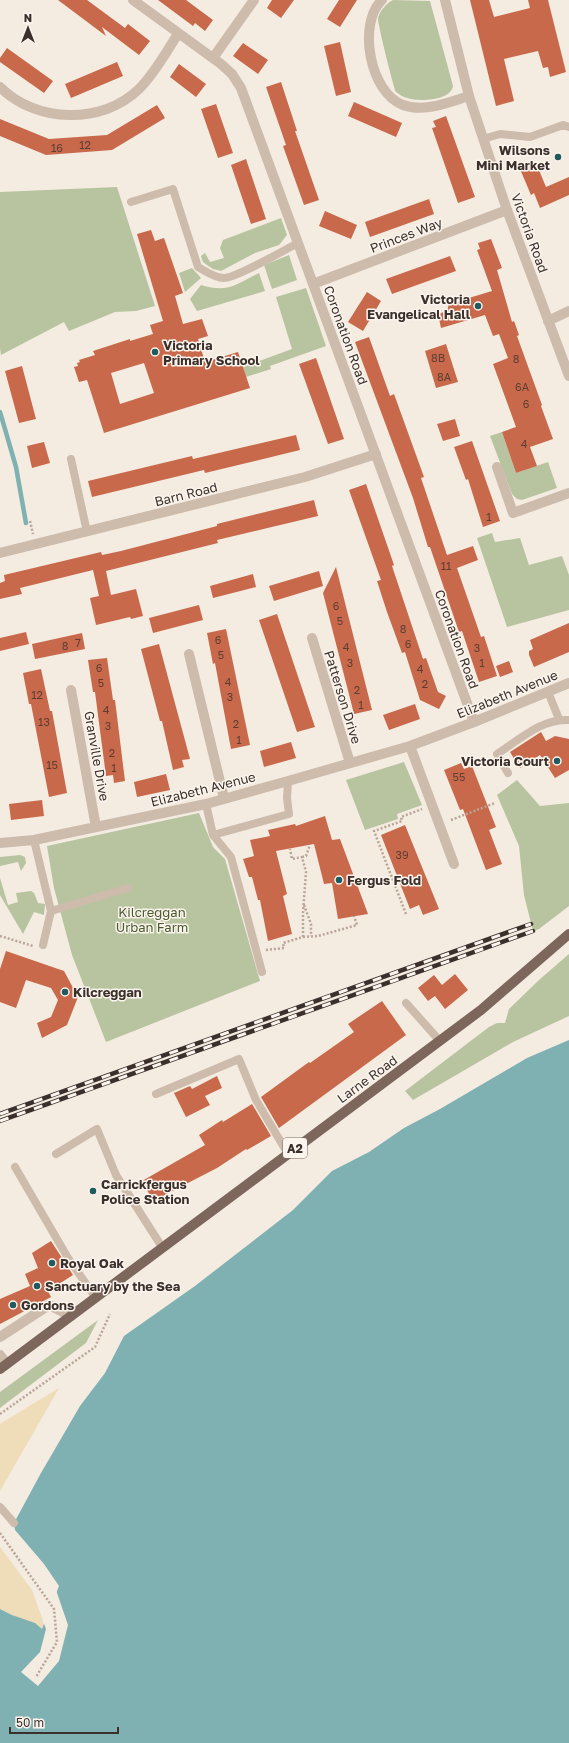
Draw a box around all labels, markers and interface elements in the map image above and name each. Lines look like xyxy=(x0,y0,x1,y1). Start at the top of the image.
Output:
north arrow xyxy=(8,8,48,48)
text: N xyxy=(24,11,32,24)
house number: 12 xyxy=(79,138,91,151)
house number: 16 xyxy=(51,141,63,154)
place label: Wilsons Mini Market xyxy=(476,142,550,173)
marker: Wilsons Mini Market xyxy=(553,152,563,162)
street label: Victoria Road xyxy=(508,191,552,275)
street label: Princes Way xyxy=(368,214,445,256)
street label: Coronation Road xyxy=(321,283,371,387)
place label: Victoria Evangelical Hall xyxy=(367,291,471,322)
marker: Victoria Evangelical Hall xyxy=(473,301,483,311)
place label: Victoria Primary School xyxy=(163,337,260,368)
marker: Victoria Primary School xyxy=(150,347,160,357)
house number: 8B xyxy=(431,351,445,364)
house number: 8 xyxy=(513,352,520,365)
house number: 8A xyxy=(437,370,452,383)
house number: 6A xyxy=(515,380,530,393)
house number: 6 xyxy=(523,397,530,410)
house number: 4 xyxy=(521,437,528,450)
street label: Barn Road xyxy=(153,478,219,510)
house number: 1 xyxy=(486,510,492,523)
house number: 11 xyxy=(441,559,451,572)
street label: Coronation Road xyxy=(432,587,482,691)
house number: 6 xyxy=(333,599,340,612)
house number: 5 xyxy=(337,614,343,627)
house number: 8 xyxy=(400,622,407,635)
house number: 6 xyxy=(215,633,222,646)
house number: 7 xyxy=(75,636,81,649)
house number: 6 xyxy=(405,637,412,650)
house number: 8 xyxy=(62,639,69,652)
house number: 4 xyxy=(343,640,350,653)
house number: 3 xyxy=(474,641,480,654)
house number: 5 xyxy=(218,648,224,661)
street label: Patterson Drive xyxy=(321,648,365,746)
house number: 3 xyxy=(347,656,353,669)
house number: 1 xyxy=(479,656,485,669)
house number: 6 xyxy=(96,661,103,674)
house number: 4 xyxy=(417,662,424,675)
street label: Elizabeth Avenue xyxy=(454,666,560,722)
house number: 4 xyxy=(225,675,232,688)
house number: 5 xyxy=(98,676,104,689)
house number: 2 xyxy=(422,677,428,690)
house number: 2 xyxy=(354,683,360,696)
house number: 12 xyxy=(31,688,43,701)
house number: 3 xyxy=(227,690,233,703)
house number: 1 xyxy=(358,698,364,711)
house number: 4 xyxy=(103,703,110,716)
street label: Granville Drive xyxy=(81,710,113,802)
house number: 13 xyxy=(38,715,50,728)
house number: 2 xyxy=(233,717,239,730)
house number: 3 xyxy=(105,719,111,732)
house number: 1 xyxy=(236,733,242,746)
house number: 2 xyxy=(109,746,115,759)
place label: Victoria Court xyxy=(461,753,549,769)
marker: Victoria Court xyxy=(552,756,562,766)
house number: 15 xyxy=(46,758,58,771)
house number: 1 xyxy=(111,761,117,774)
street label: Elizabeth Avenue xyxy=(149,768,257,810)
house number: 55 xyxy=(453,770,465,783)
house number: 39 xyxy=(395,848,409,861)
place label: Fergus Fold xyxy=(347,872,421,888)
marker: Fergus Fold xyxy=(334,875,344,885)
park label: Kilcreggan Urban Farm xyxy=(116,904,188,935)
place label: Kilcreggan xyxy=(73,984,142,1000)
marker: Kilcreggan xyxy=(60,987,70,997)
street label: Larne Road xyxy=(334,1052,400,1106)
road number: A2 xyxy=(283,1138,307,1158)
place label: Carrickfergus Police Station xyxy=(101,1176,190,1207)
marker: Carrickfergus Police Station xyxy=(88,1186,98,1196)
place label: Royal Oak xyxy=(60,1255,124,1271)
marker: Royal Oak xyxy=(47,1258,57,1268)
place label: Sanctuary by the Sea xyxy=(45,1278,181,1294)
marker: Sanctuary by the Sea xyxy=(32,1281,42,1291)
place label: Gordons xyxy=(21,1297,74,1313)
marker: Gordons xyxy=(8,1300,18,1310)
scale bar xyxy=(10,1709,118,1735)
text: 50 m xyxy=(16,1715,44,1730)

